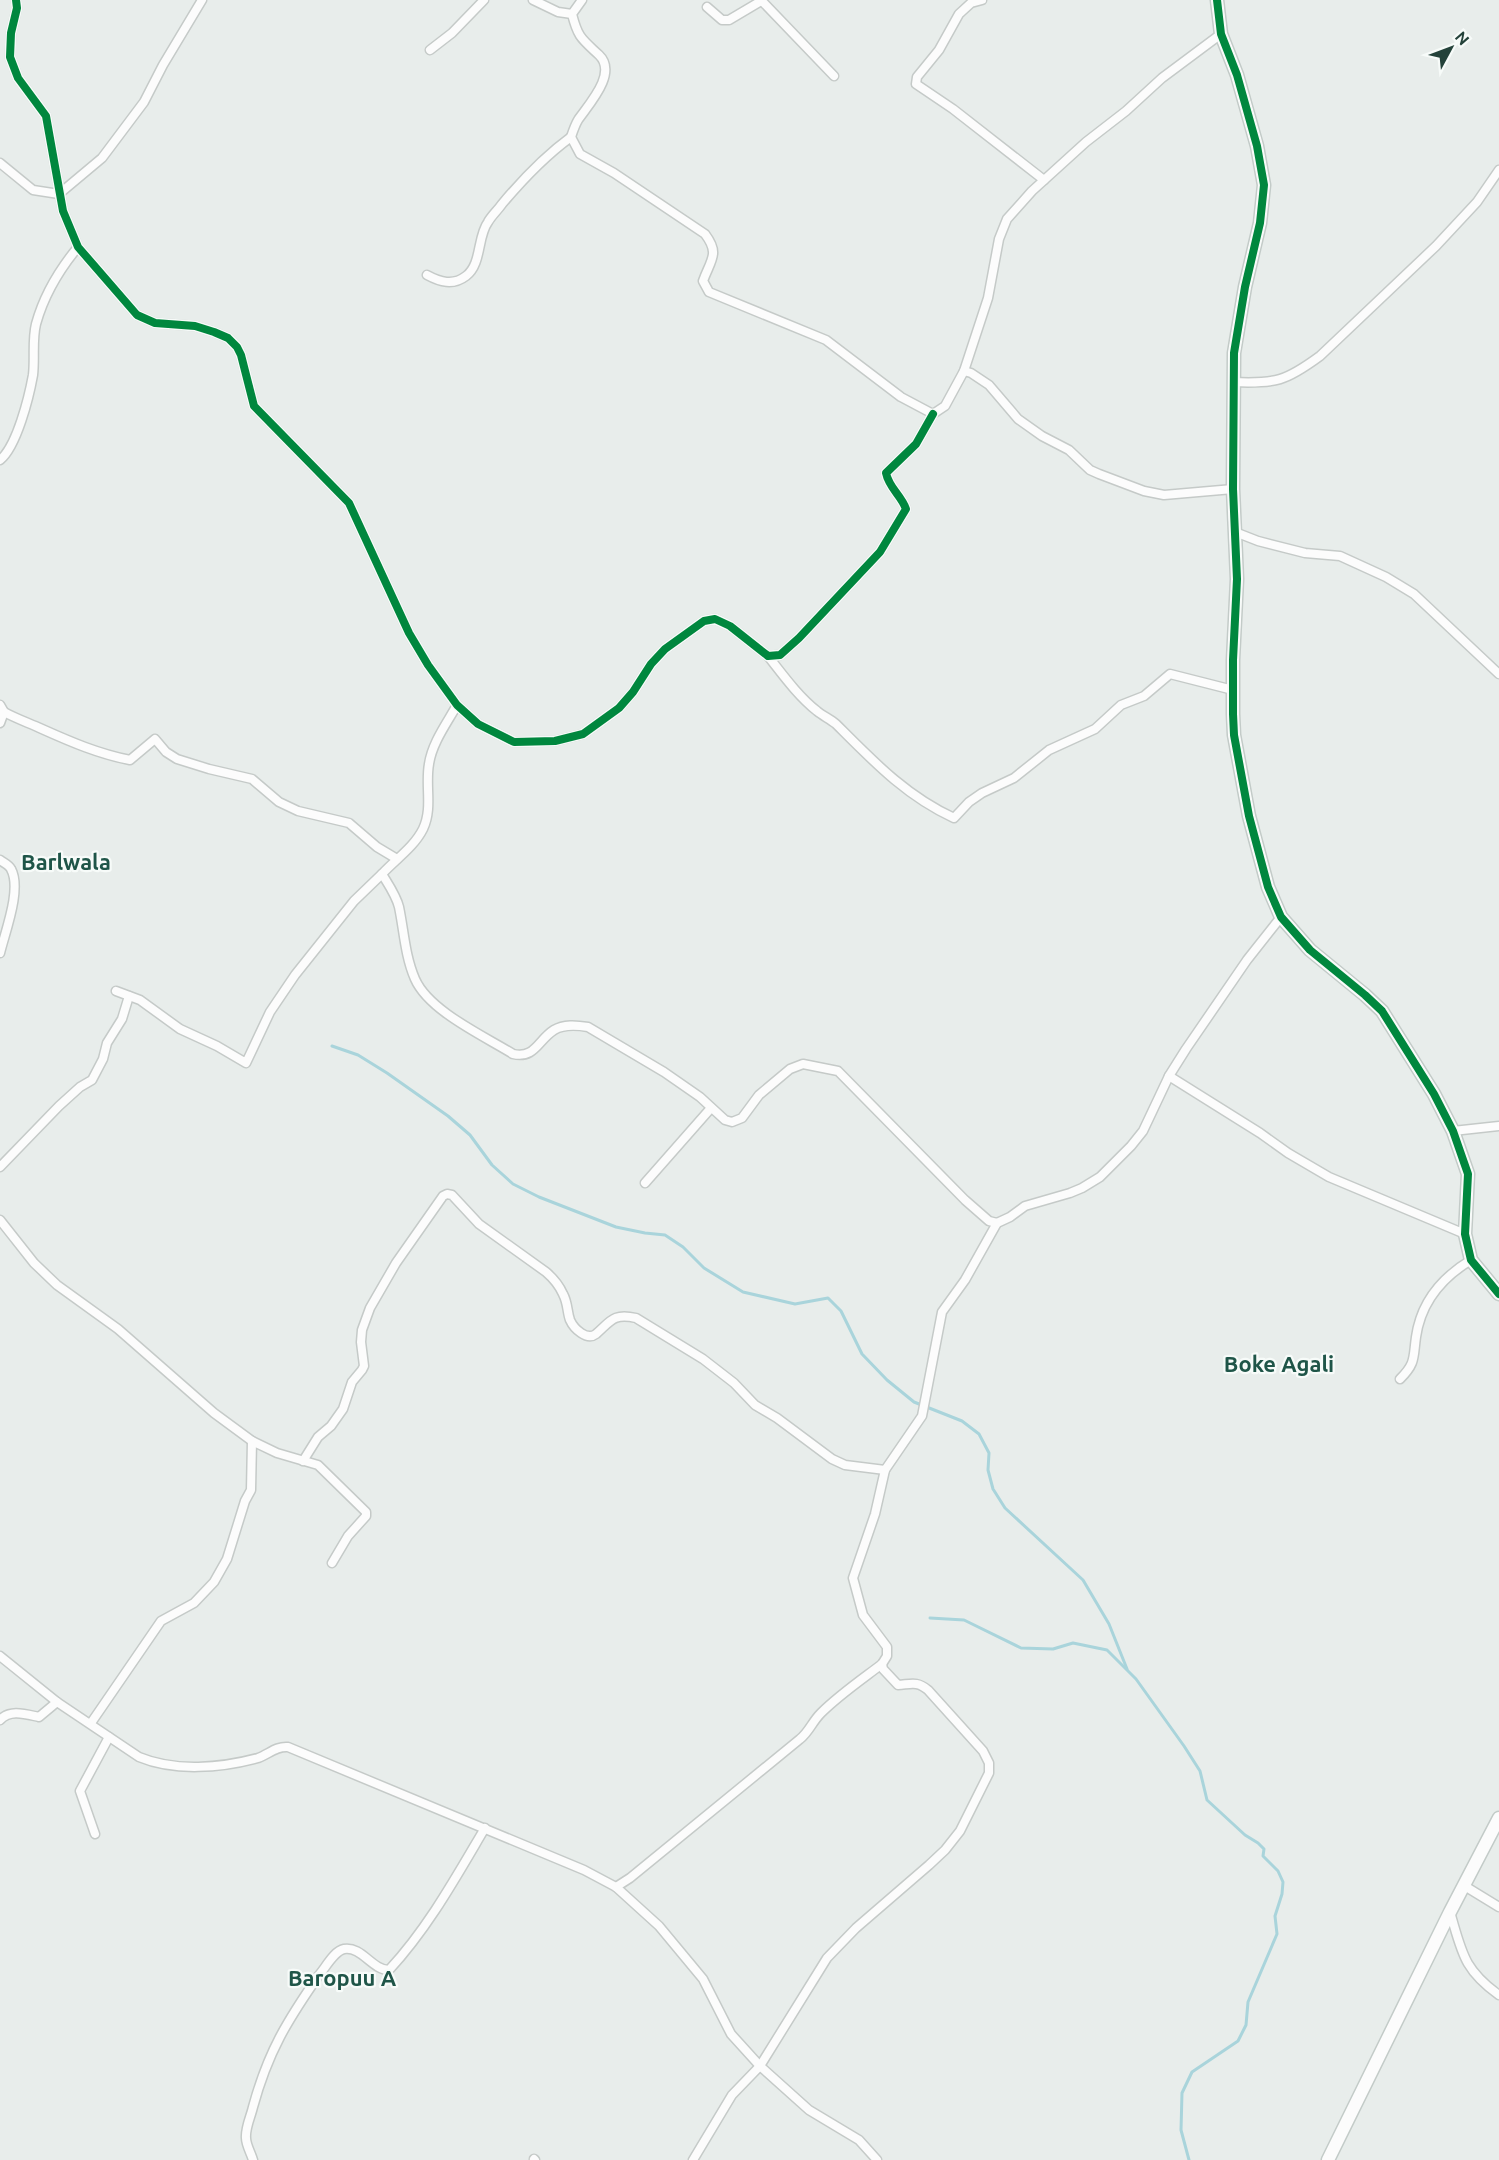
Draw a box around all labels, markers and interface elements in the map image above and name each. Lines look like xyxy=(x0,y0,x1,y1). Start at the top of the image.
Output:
north arrow xyxy=(1421,18,1481,78)
text: N xyxy=(1452,28,1473,49)
district label: Barlwala xyxy=(21,849,111,874)
district label: Boke Agali xyxy=(1224,1351,1334,1376)
district label: Baropuu A xyxy=(288,1965,397,1990)

